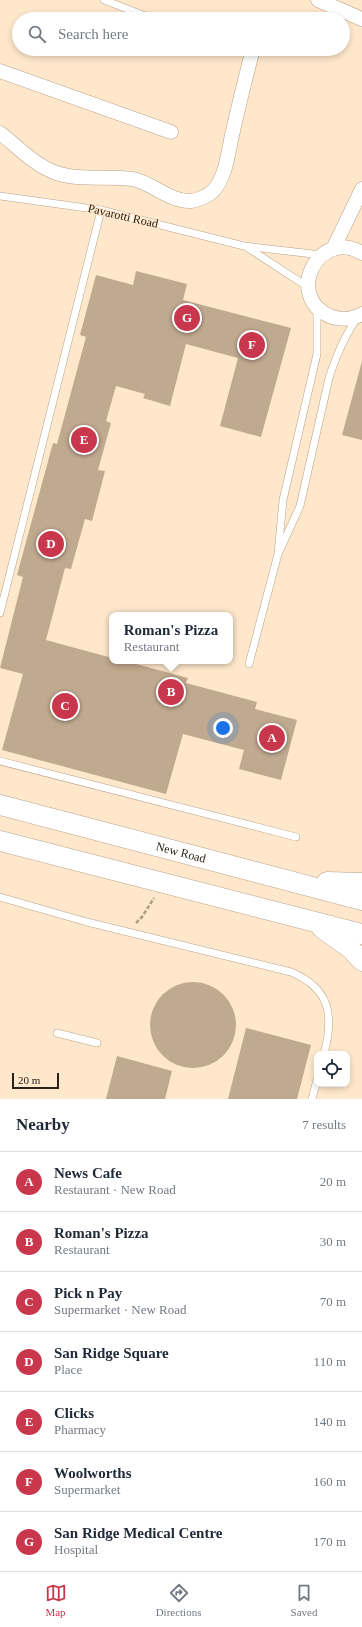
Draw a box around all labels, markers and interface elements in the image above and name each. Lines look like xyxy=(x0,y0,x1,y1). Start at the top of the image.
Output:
search box xyxy=(12,12,350,56)
icon: search xyxy=(26,23,48,45)
text: Search here xyxy=(58,26,128,42)
street label: Pavarotti Road xyxy=(87,201,159,231)
pin: G xyxy=(174,303,200,333)
pin: F xyxy=(239,330,265,360)
pin: E xyxy=(71,425,97,455)
pin: D xyxy=(38,529,64,559)
popup xyxy=(109,612,233,664)
text: Roman's Pizza xyxy=(124,622,218,638)
text: Restaurant xyxy=(124,639,179,654)
pin: B xyxy=(158,677,184,707)
pin: C xyxy=(52,691,78,721)
your location xyxy=(213,718,233,738)
pin: A xyxy=(259,723,285,753)
street label: New Road xyxy=(154,839,207,866)
map controls xyxy=(314,1051,350,1087)
button: locate xyxy=(314,1051,350,1087)
scale bar xyxy=(12,1071,59,1090)
text: 20 m xyxy=(18,1074,40,1086)
text: Nearby xyxy=(16,1115,70,1134)
text: 7 results xyxy=(302,1117,346,1132)
text: News Cafe xyxy=(54,1165,122,1181)
text: A xyxy=(24,1174,34,1189)
text: 20 m xyxy=(320,1174,346,1189)
text: Restaurant · New Road xyxy=(54,1182,176,1197)
text: Roman's Pizza xyxy=(54,1225,149,1241)
text: B xyxy=(25,1234,33,1249)
text: 30 m xyxy=(320,1234,346,1249)
text: Restaurant xyxy=(54,1242,110,1257)
text: Pick n Pay xyxy=(54,1285,122,1301)
text: C xyxy=(24,1294,34,1309)
text: 70 m xyxy=(320,1294,346,1309)
text: Supermarket · New Road xyxy=(54,1302,187,1317)
text: San Ridge Square xyxy=(54,1345,169,1361)
text: D xyxy=(24,1354,34,1369)
text: 110 m xyxy=(314,1354,346,1369)
text: Place xyxy=(54,1362,82,1377)
text: Clicks xyxy=(54,1405,94,1421)
text: E xyxy=(25,1414,33,1429)
text: 140 m xyxy=(313,1414,346,1429)
text: Pharmacy xyxy=(54,1422,106,1437)
text: Woolworths xyxy=(54,1465,132,1481)
text: F xyxy=(25,1474,33,1489)
text: 160 m xyxy=(313,1474,346,1489)
text: Supermarket xyxy=(54,1482,120,1497)
text: San Ridge Medical Centre xyxy=(54,1525,222,1541)
text: G xyxy=(24,1534,34,1549)
text: 170 m xyxy=(313,1534,346,1549)
text: Hospital xyxy=(54,1542,98,1557)
tab: Map xyxy=(45,1582,67,1618)
tab: Directions xyxy=(156,1582,201,1618)
tab: Saved xyxy=(291,1582,317,1618)

